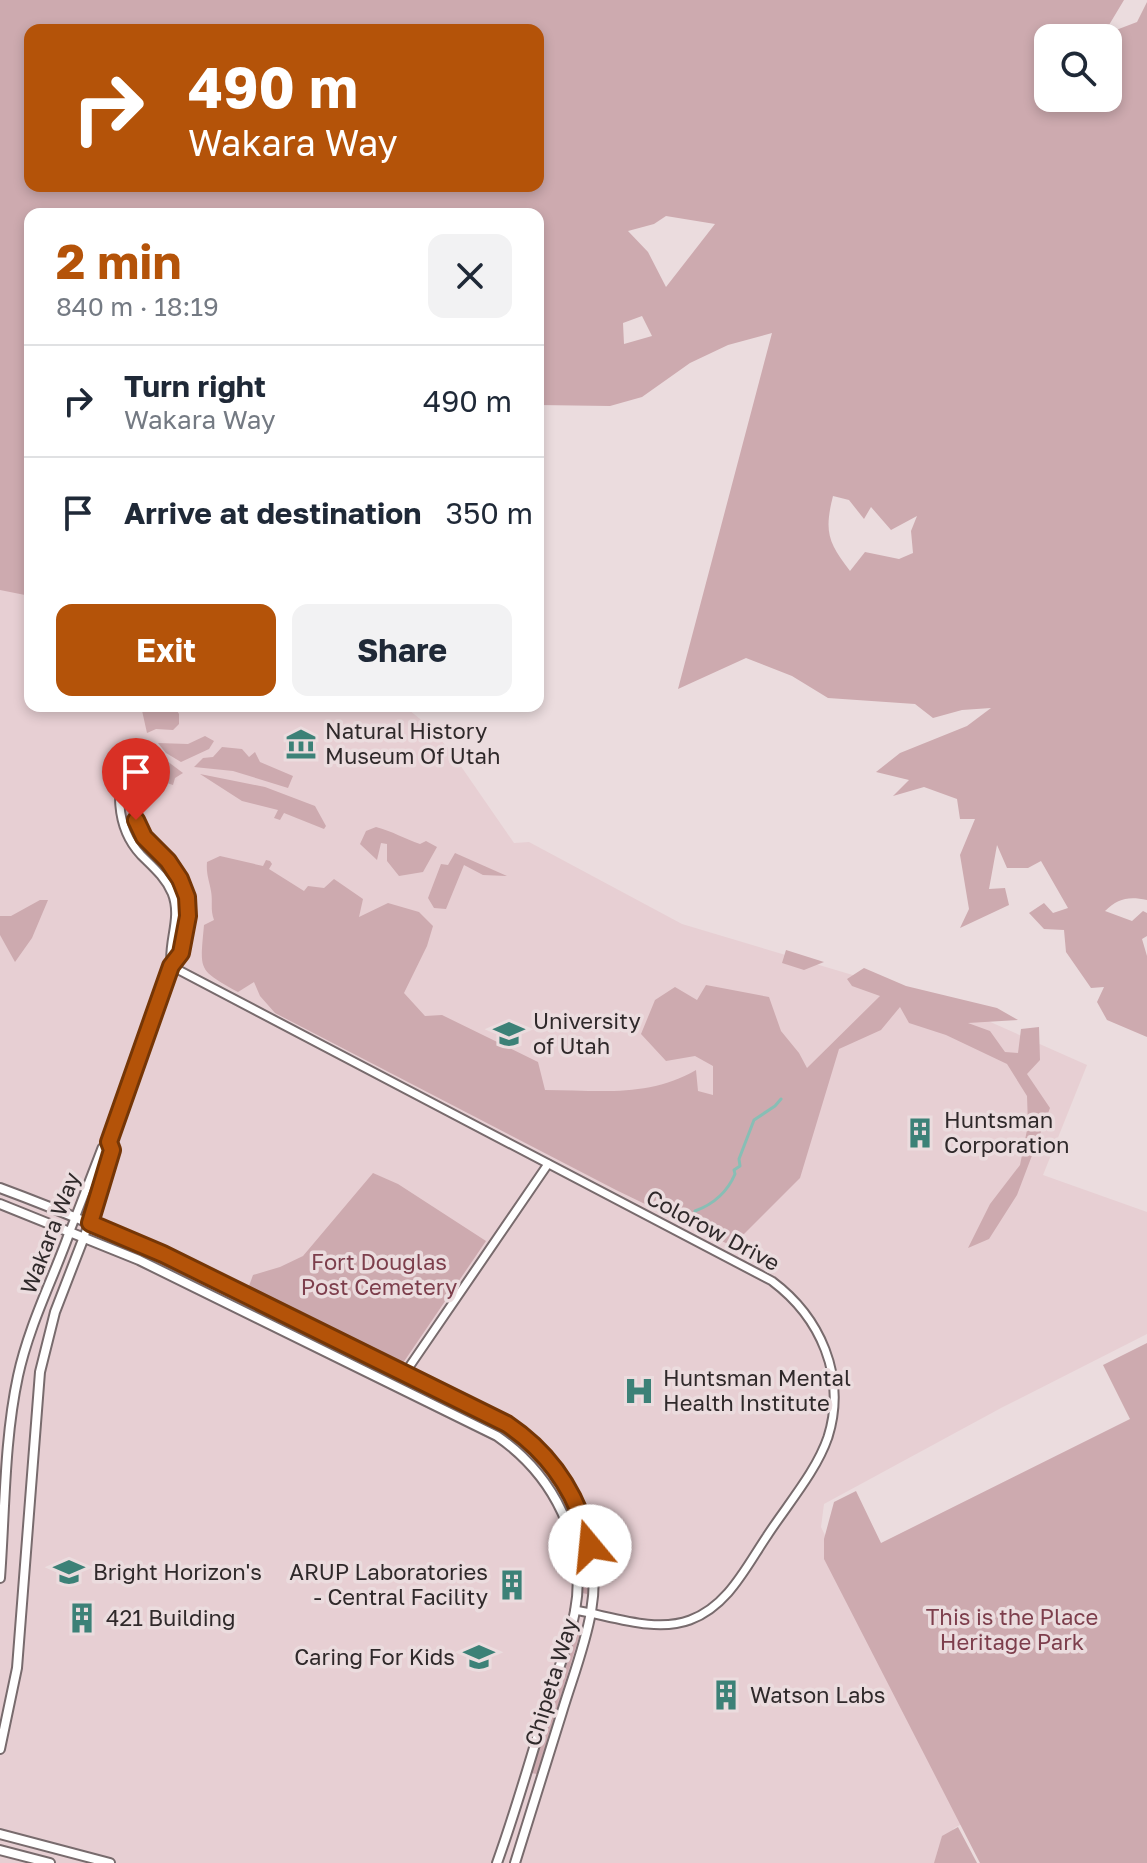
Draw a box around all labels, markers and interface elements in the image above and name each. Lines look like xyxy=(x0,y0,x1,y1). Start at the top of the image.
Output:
map controls xyxy=(1034,24,1122,112)
button: search xyxy=(1034,24,1122,112)
text: 490 m xyxy=(188,53,358,120)
icon: right xyxy=(56,56,160,160)
text: Wakara Way xyxy=(188,121,398,164)
text: 2 min xyxy=(56,232,181,290)
button: close xyxy=(428,234,512,318)
text: 840 m · 18:19 xyxy=(56,291,219,322)
text: Turn right xyxy=(124,368,266,404)
icon: right xyxy=(56,379,100,423)
text: 490 m xyxy=(423,383,512,419)
text: Wakara Way xyxy=(124,404,275,435)
icon: arrive xyxy=(56,491,100,535)
text: Arrive at destination xyxy=(124,495,421,531)
text: 350 m xyxy=(445,495,533,531)
button: Exit xyxy=(56,604,276,696)
button: Share xyxy=(292,604,512,696)
place label: Natural History Museum Of Utah xyxy=(325,717,501,769)
museum icon: Natural History Museum Of Utah xyxy=(284,727,318,761)
pin xyxy=(102,738,170,820)
icon: arrive xyxy=(114,750,158,794)
place label: University of Utah xyxy=(533,1007,641,1059)
school or university icon: University of Utah xyxy=(492,1017,526,1051)
place label: Huntsman Corporation xyxy=(944,1106,1069,1158)
building icon: Huntsman Corporation xyxy=(903,1116,937,1150)
street label: Wakara Way xyxy=(14,1168,85,1297)
street label: Colorow Drive xyxy=(642,1183,785,1276)
park label: Fort Douglas Post Cemetery xyxy=(301,1248,457,1300)
place label: Huntsman Mental Health Institute xyxy=(663,1364,851,1416)
hospital icon: Huntsman Mental Health Institute xyxy=(622,1374,656,1408)
position arrow xyxy=(548,1504,632,1588)
school or university icon: Bright Horizon's xyxy=(52,1555,86,1589)
place label: Bright Horizon's xyxy=(93,1558,262,1585)
place label: ARUP Laboratories - Central Facility xyxy=(289,1558,488,1610)
building icon: ARUP Laboratories - Central Facility xyxy=(495,1568,529,1602)
building icon: 421 Building xyxy=(65,1601,99,1635)
park label: This is the Place Heritage Park xyxy=(926,1603,1098,1655)
place label: 421 Building xyxy=(106,1604,236,1631)
street label: Chipeta Way xyxy=(518,1615,583,1749)
school or university icon: Caring For Kids xyxy=(462,1640,496,1674)
place label: Caring For Kids xyxy=(294,1643,455,1670)
building icon: Watson Labs xyxy=(709,1678,743,1712)
place label: Watson Labs xyxy=(750,1681,886,1708)

